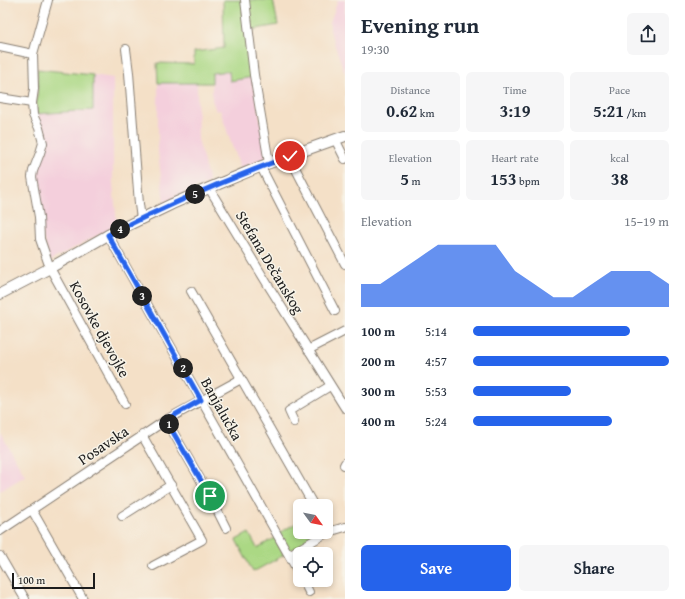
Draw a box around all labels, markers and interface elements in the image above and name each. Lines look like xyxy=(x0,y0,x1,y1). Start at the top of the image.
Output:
text: Evening run xyxy=(361,9,479,41)
button: share xyxy=(627,13,669,55)
text: 19:30 xyxy=(361,40,389,59)
text: Distance xyxy=(391,82,430,98)
text: Time xyxy=(503,82,527,98)
text: Pace xyxy=(609,82,630,98)
text: 0.62 xyxy=(386,98,417,123)
text: 3:19 xyxy=(499,98,531,123)
text: 5:21 xyxy=(593,98,624,123)
text: km xyxy=(417,105,434,121)
text: /km xyxy=(624,105,646,121)
pin xyxy=(273,139,307,173)
icon: check xyxy=(279,145,301,167)
text: Elevation xyxy=(389,150,432,166)
text: Heart rate xyxy=(491,150,539,166)
text: kcal xyxy=(610,150,629,166)
text: 5 xyxy=(400,166,409,191)
text: 153 xyxy=(490,166,517,191)
text: 38 xyxy=(611,166,628,191)
text: m xyxy=(409,173,420,189)
text: bpm xyxy=(517,173,540,189)
pin: 5 xyxy=(185,184,205,204)
text: 5 xyxy=(192,186,198,202)
street label: Stefana Dečanskog xyxy=(231,206,309,318)
text: Elevation xyxy=(361,212,412,231)
text: 15–19 m xyxy=(624,212,669,231)
pin: 4 xyxy=(110,219,130,239)
text: 4 xyxy=(117,221,123,237)
street label: Kosovke djevojke xyxy=(65,277,135,381)
pin: 3 xyxy=(132,286,152,306)
text: 3 xyxy=(139,288,145,304)
text: 100 m xyxy=(361,322,395,341)
text: 5:14 xyxy=(425,322,447,341)
text: 200 m xyxy=(361,352,395,371)
text: 4:57 xyxy=(425,352,447,371)
pin: 2 xyxy=(173,358,193,378)
text: 2 xyxy=(180,360,186,376)
street label: Banjalučka xyxy=(196,374,248,444)
text: 300 m xyxy=(361,382,395,401)
text: 5:53 xyxy=(425,382,447,401)
text: 400 m xyxy=(361,412,395,431)
text: 5:24 xyxy=(425,412,447,431)
pin: 1 xyxy=(159,414,179,434)
text: 1 xyxy=(166,416,172,432)
street label: Posavska xyxy=(74,420,132,470)
pin xyxy=(193,479,227,513)
icon: arrive xyxy=(199,485,221,507)
north arrow xyxy=(293,499,333,539)
map controls xyxy=(293,499,333,587)
button: Save xyxy=(361,545,511,591)
button: Share xyxy=(519,545,669,591)
button: locate xyxy=(293,547,333,587)
scale bar xyxy=(12,571,95,590)
text: 100 m xyxy=(18,572,45,588)

